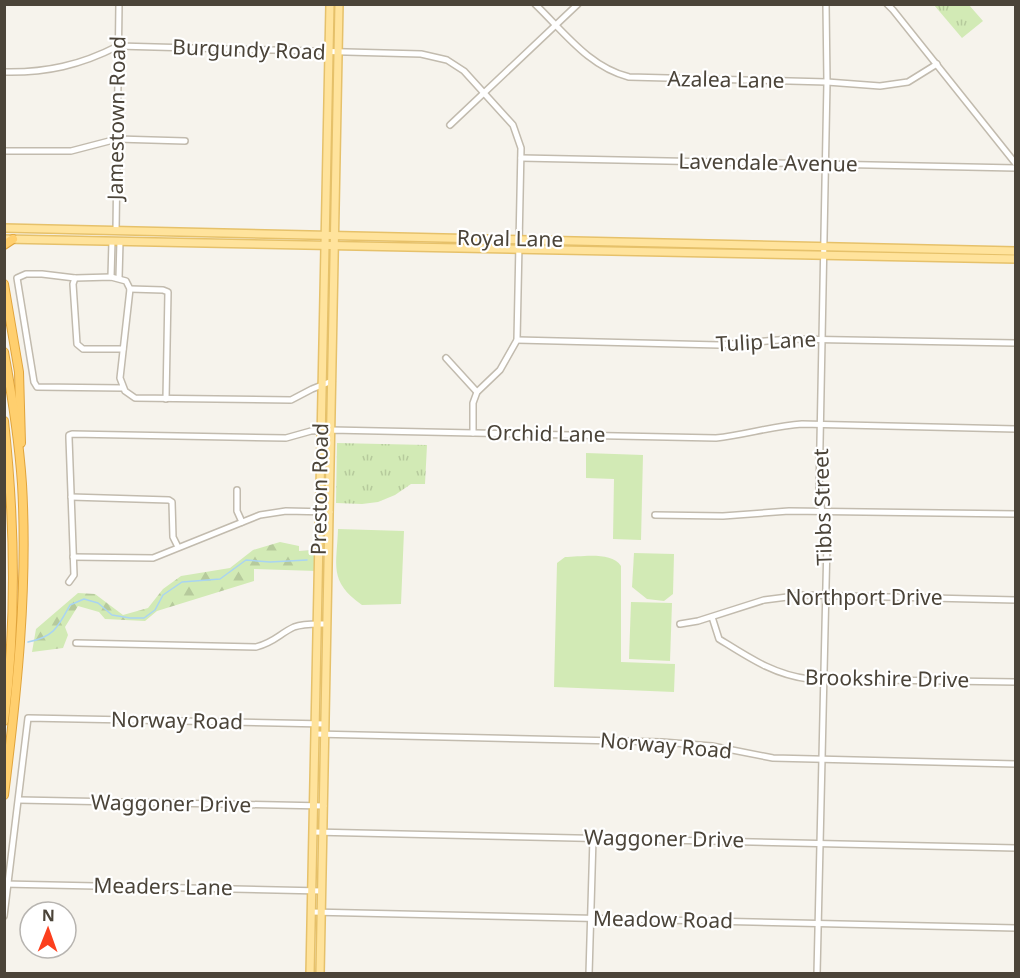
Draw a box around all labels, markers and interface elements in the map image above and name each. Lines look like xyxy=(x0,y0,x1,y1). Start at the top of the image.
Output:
street label: Burgundy Road xyxy=(172,32,326,66)
street label: Jamestown Road xyxy=(101,36,131,202)
street label: Azalea Lane xyxy=(667,64,785,94)
street label: Lavendale Avenue xyxy=(678,146,858,178)
street label: Royal Lane xyxy=(457,223,563,253)
street label: Tulip Lane xyxy=(715,324,817,358)
street label: Orchid Lane xyxy=(486,418,606,448)
street label: Preston Road xyxy=(304,423,334,555)
street label: Tibbs Street xyxy=(806,448,838,566)
street label: Northport Drive xyxy=(785,583,943,611)
street label: Brookshire Drive xyxy=(805,663,969,693)
street label: Norway Road xyxy=(111,705,243,735)
street label: Norway Road xyxy=(599,725,733,765)
street label: Waggoner Drive xyxy=(91,788,251,818)
street label: Waggoner Drive xyxy=(584,823,744,853)
street label: Meaders Lane xyxy=(93,871,233,901)
north arrow xyxy=(18,900,78,960)
text: N xyxy=(42,904,55,926)
street label: Meadow Road xyxy=(593,904,733,934)

